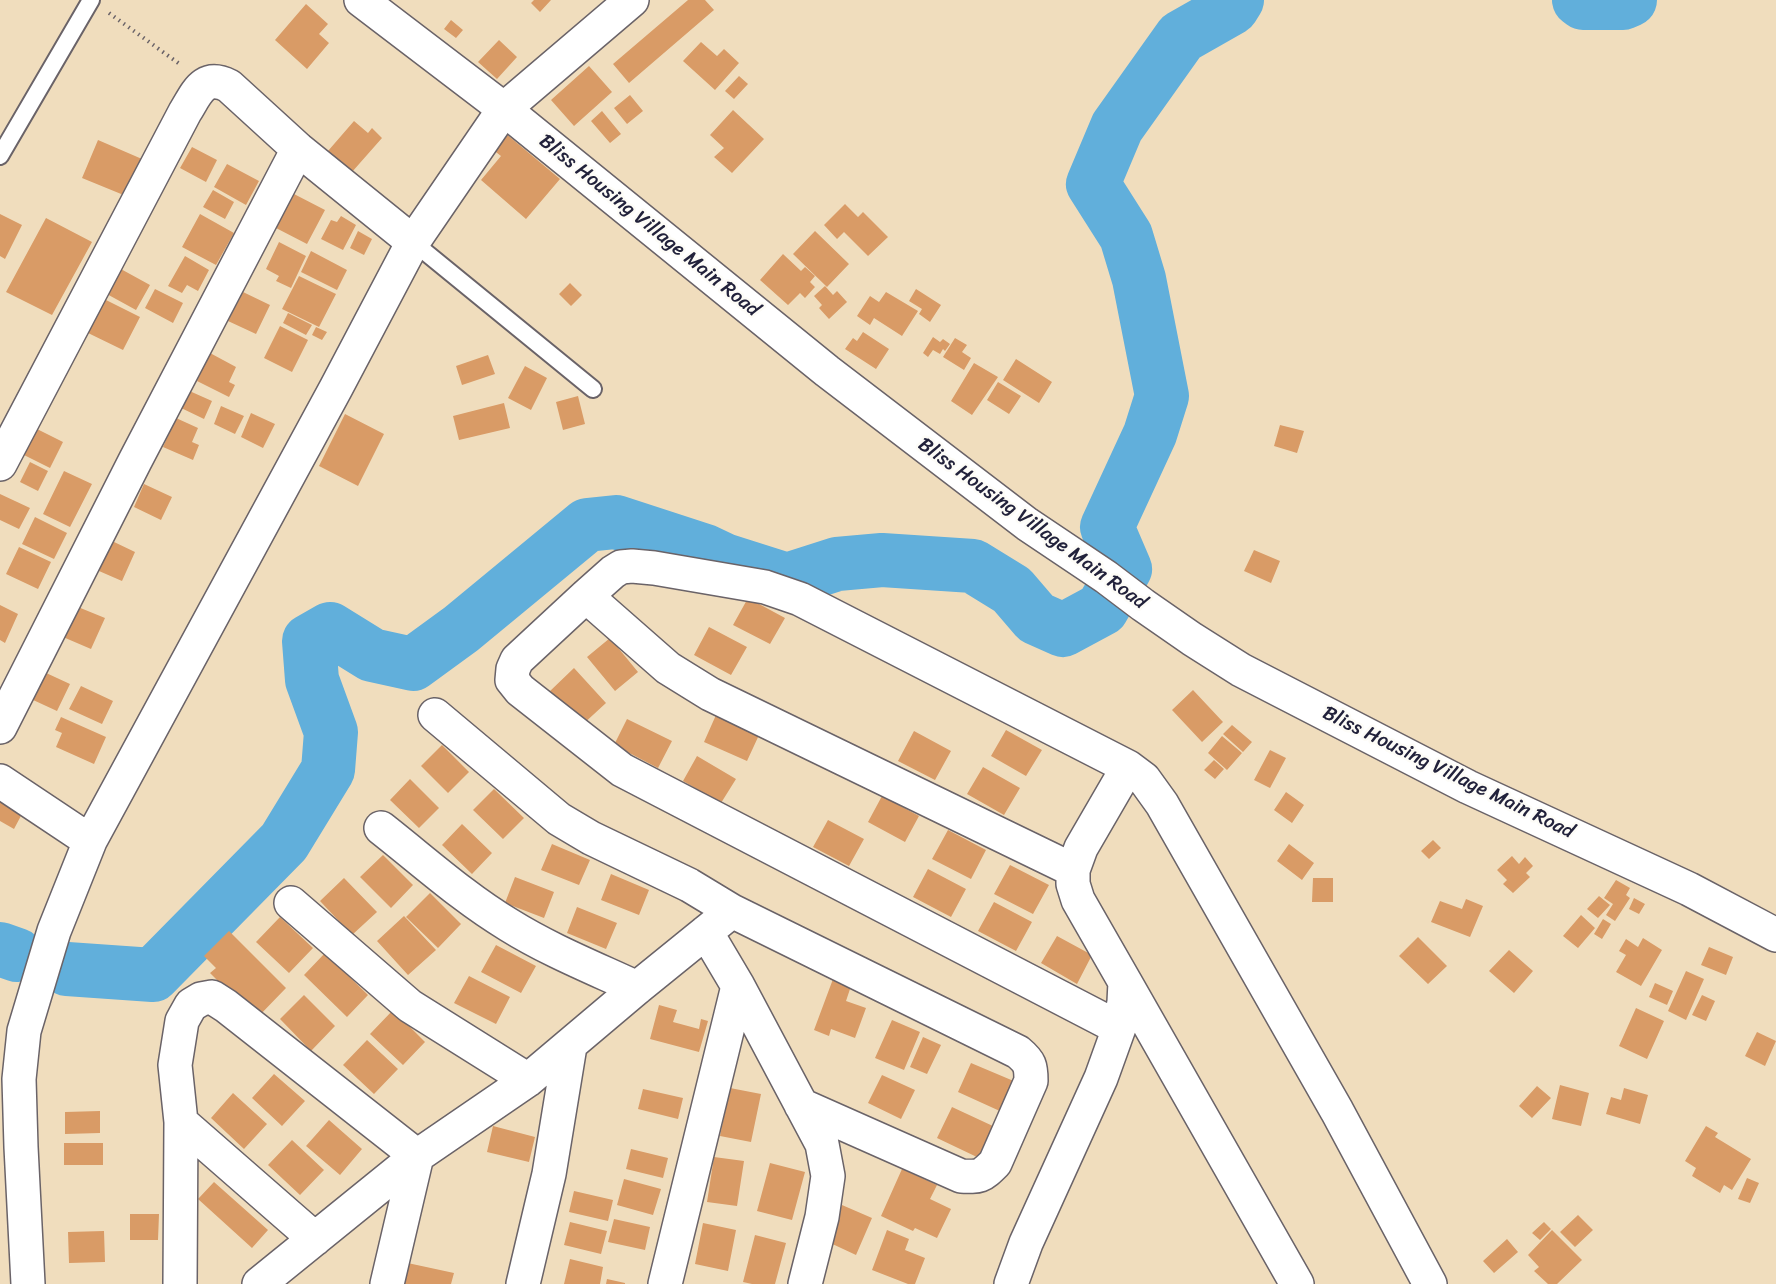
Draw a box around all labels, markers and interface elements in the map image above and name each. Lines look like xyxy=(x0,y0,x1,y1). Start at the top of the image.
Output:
street label: Bliss Housing Village Main Road xyxy=(534,130,764,322)
street label: Bliss Housing Village Main Road xyxy=(913,433,1151,615)
street label: Bliss Housing Village Main Road xyxy=(1318,702,1578,844)

